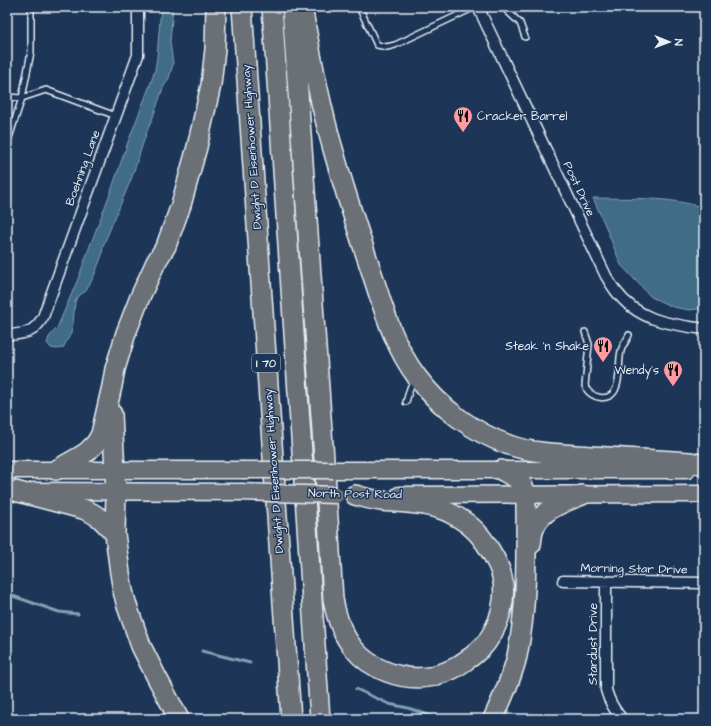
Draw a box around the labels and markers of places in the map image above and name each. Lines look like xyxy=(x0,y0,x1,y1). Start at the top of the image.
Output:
restaurant icon: Cracker Barrel xyxy=(452,105,474,133)
place label: Cracker Barrel xyxy=(477,108,567,125)
restaurant icon: Steak 'n Shake xyxy=(592,335,614,363)
place label: Steak 'n Shake xyxy=(505,338,589,355)
restaurant icon: Wendy's xyxy=(662,359,684,387)
place label: Wendy's xyxy=(615,362,659,380)

